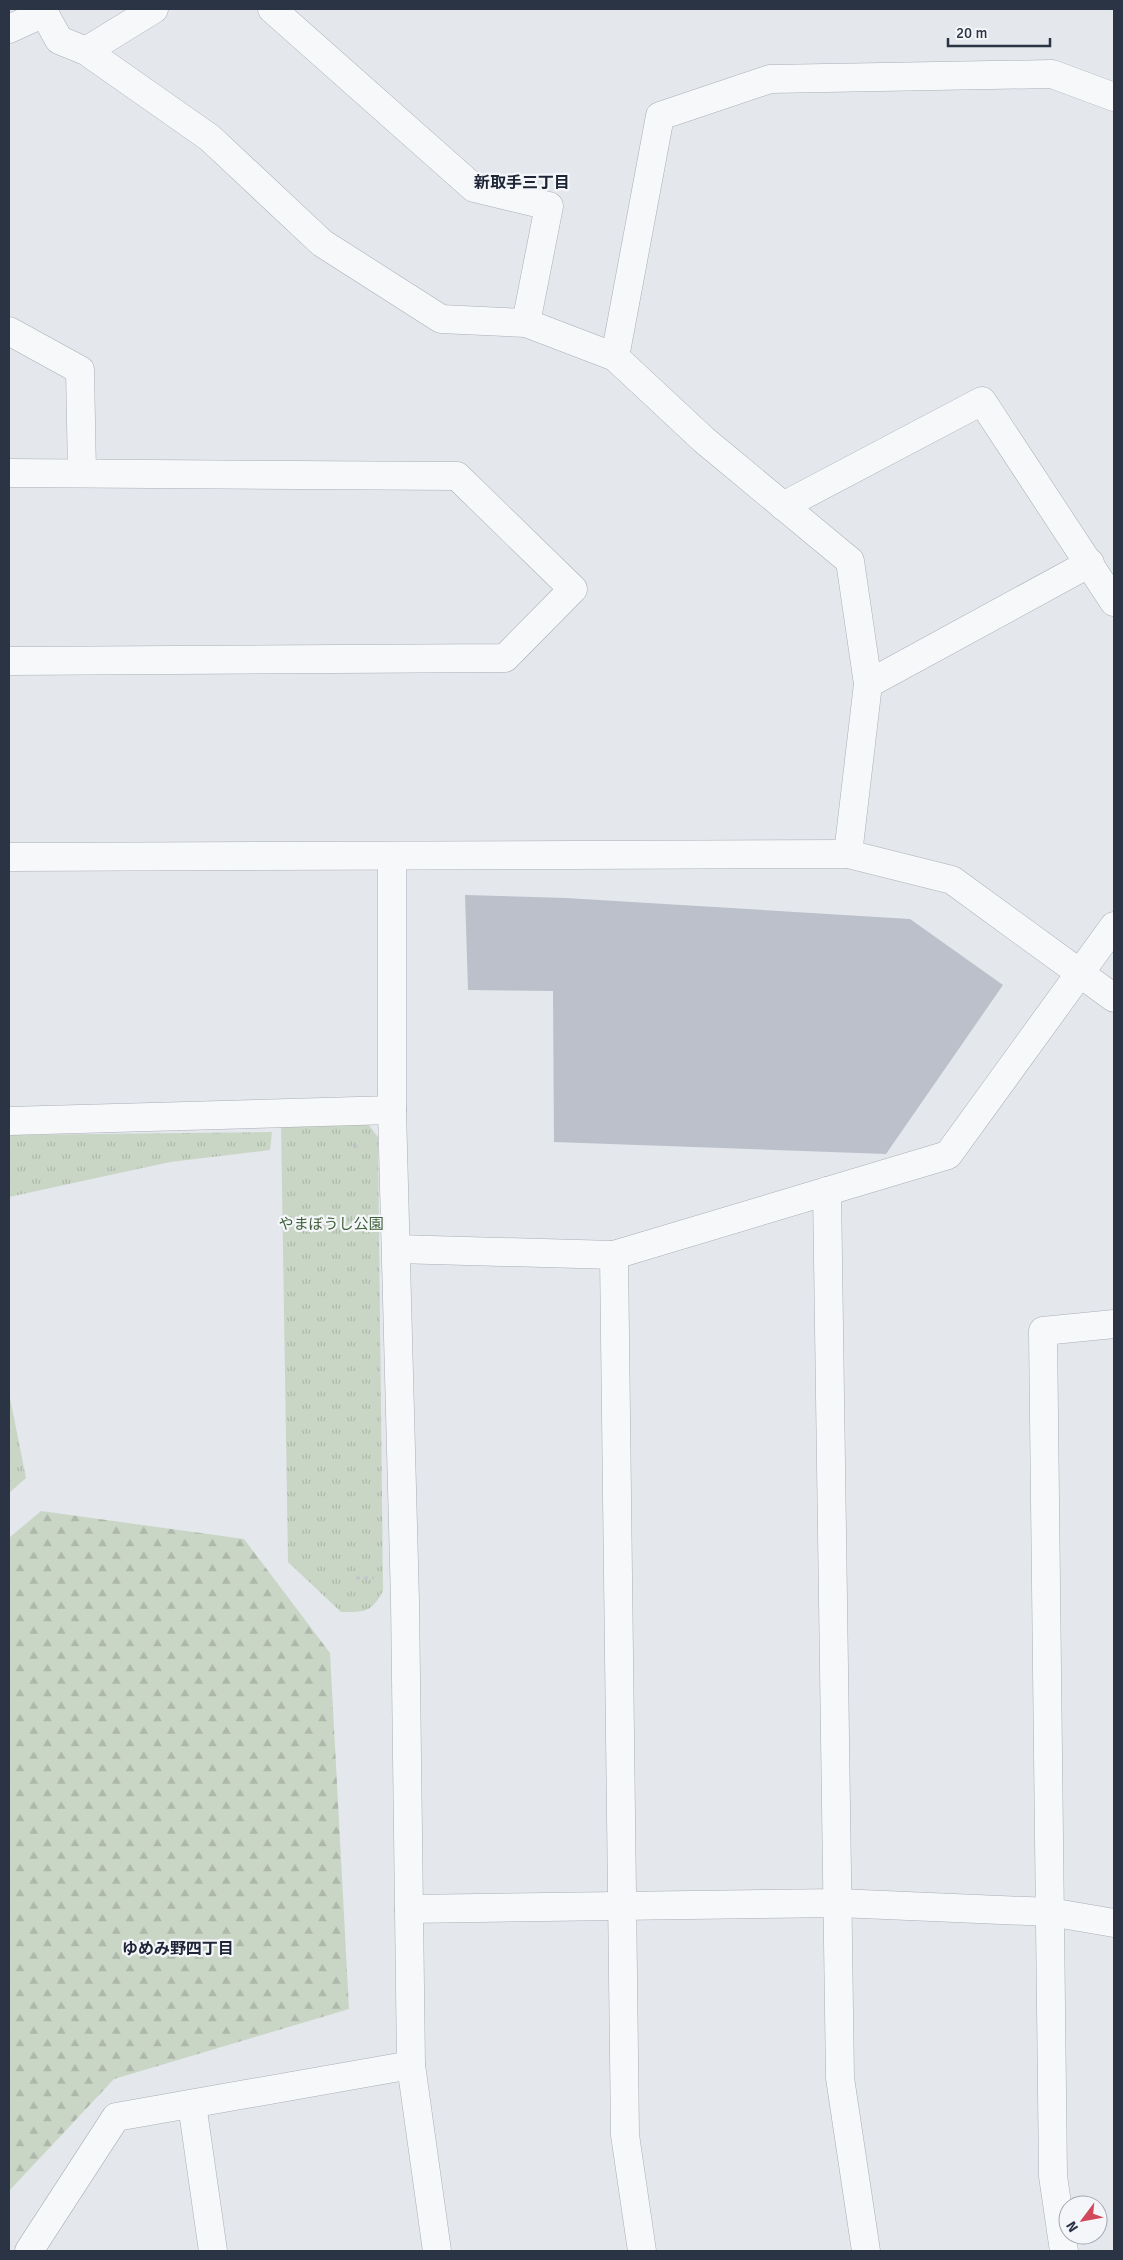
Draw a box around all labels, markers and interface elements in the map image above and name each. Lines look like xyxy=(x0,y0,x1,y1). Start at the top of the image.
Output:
scale bar xyxy=(948,15,1050,47)
text: 20 m xyxy=(956,24,987,42)
district label: 新取手三丁目 xyxy=(474,173,570,193)
park label: やまぼうし公園 xyxy=(278,1215,384,1233)
district label: ゆめみ野四丁目 xyxy=(122,1939,234,1959)
north arrow xyxy=(1058,2195,1108,2245)
text: N xyxy=(1063,2218,1082,2235)

